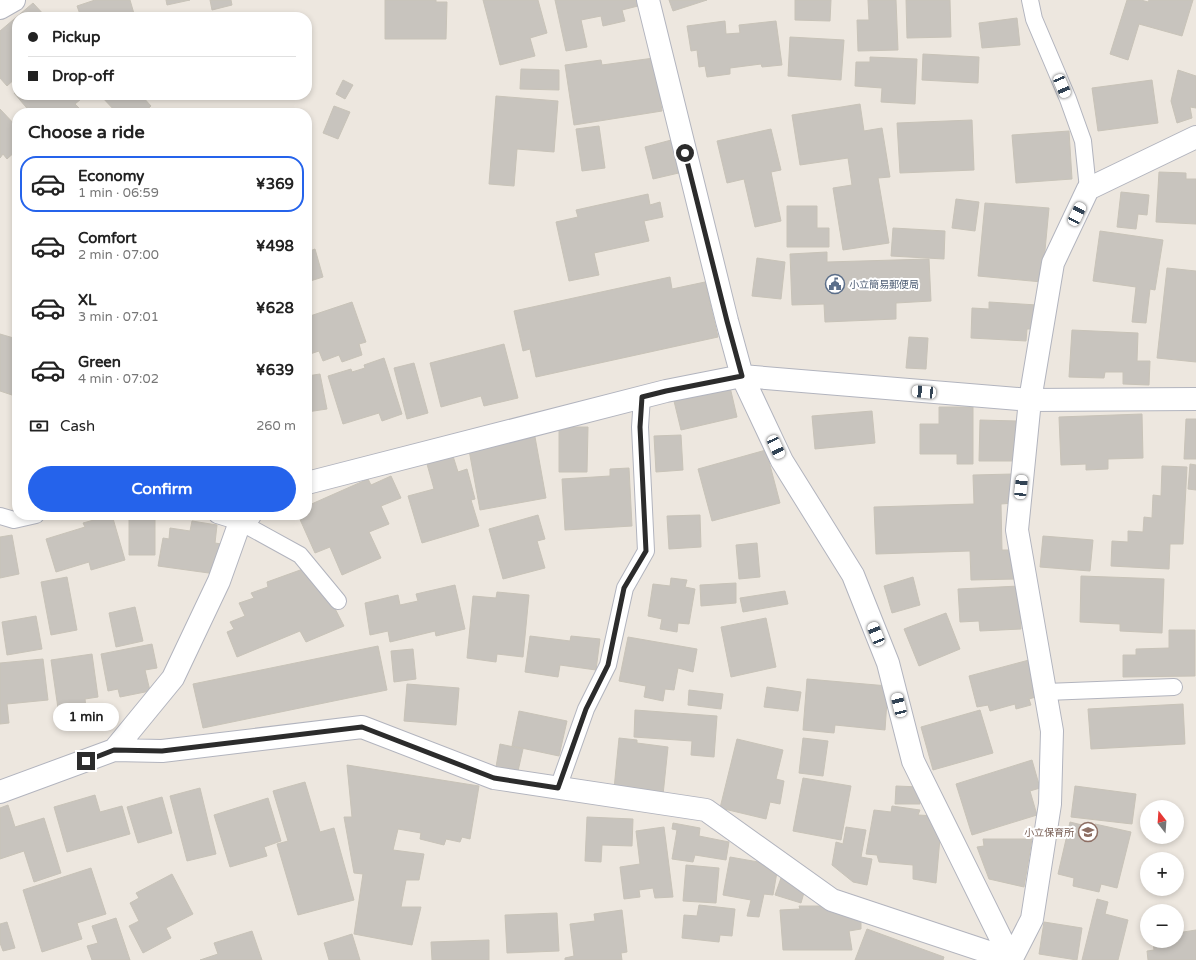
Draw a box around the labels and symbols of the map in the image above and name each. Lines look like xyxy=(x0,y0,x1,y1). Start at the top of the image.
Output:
car xyxy=(1052,73,1072,99)
route start xyxy=(676,144,694,162)
car xyxy=(1066,201,1088,227)
public building icon: 小立簡易郵便局 xyxy=(824,273,846,295)
place label: 小立簡易郵便局 xyxy=(849,279,919,291)
car xyxy=(912,385,936,399)
car xyxy=(765,434,787,460)
car xyxy=(1014,474,1028,500)
car xyxy=(866,621,886,647)
car xyxy=(890,692,908,718)
callout: 1 min xyxy=(53,703,119,731)
route end xyxy=(77,752,95,770)
north arrow xyxy=(1140,800,1184,844)
school or university icon: 小立保育所 xyxy=(1077,821,1099,843)
place label: 小立保育所 xyxy=(1024,827,1074,839)

